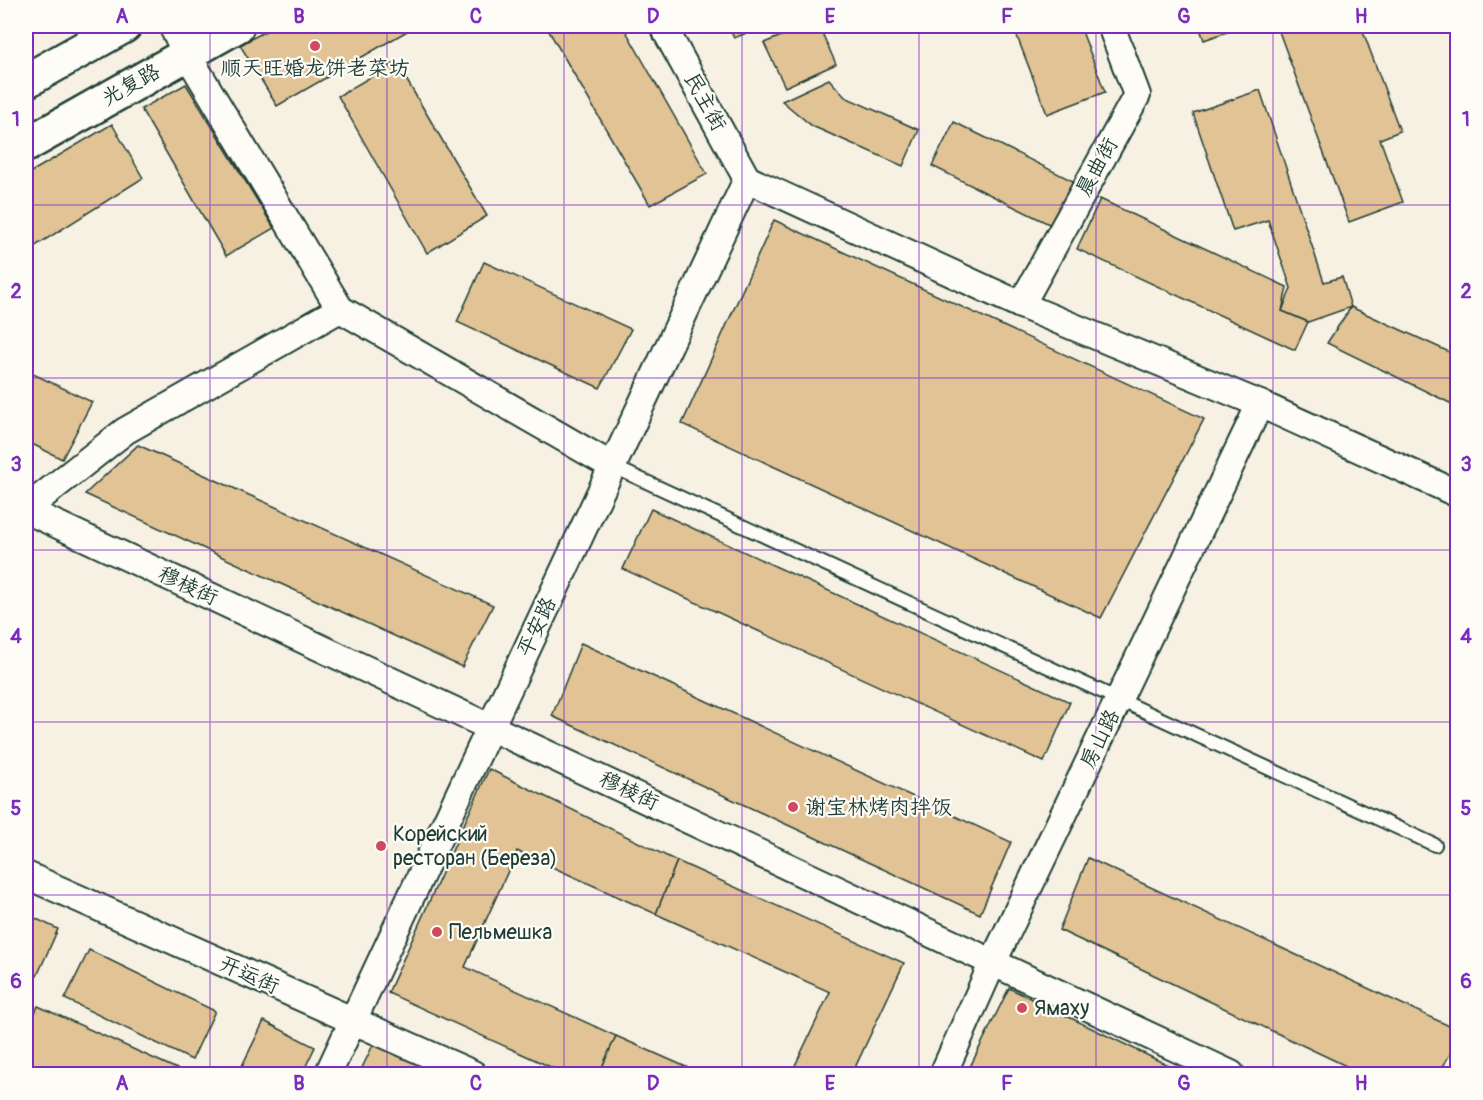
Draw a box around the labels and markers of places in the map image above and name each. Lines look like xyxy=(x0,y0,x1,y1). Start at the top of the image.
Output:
marker: 顺天旺婚龙饼老菜坊 xyxy=(308,39,322,53)
place label: 顺天旺婚龙饼老菜坊 xyxy=(221,55,410,82)
place label: 谢宝林烤肉拌饭 xyxy=(805,794,952,821)
marker: 谢宝林烤肉拌饭 xyxy=(786,800,800,814)
place label: Корейский ресторан (Береза) xyxy=(393,821,557,872)
marker: Корейский ресторан (Береза) xyxy=(374,839,388,853)
place label: Пельмешка xyxy=(449,919,552,946)
marker: Пельмешка xyxy=(430,925,444,939)
place label: Ямаху xyxy=(1034,995,1089,1022)
marker: Ямаху xyxy=(1015,1001,1029,1015)

